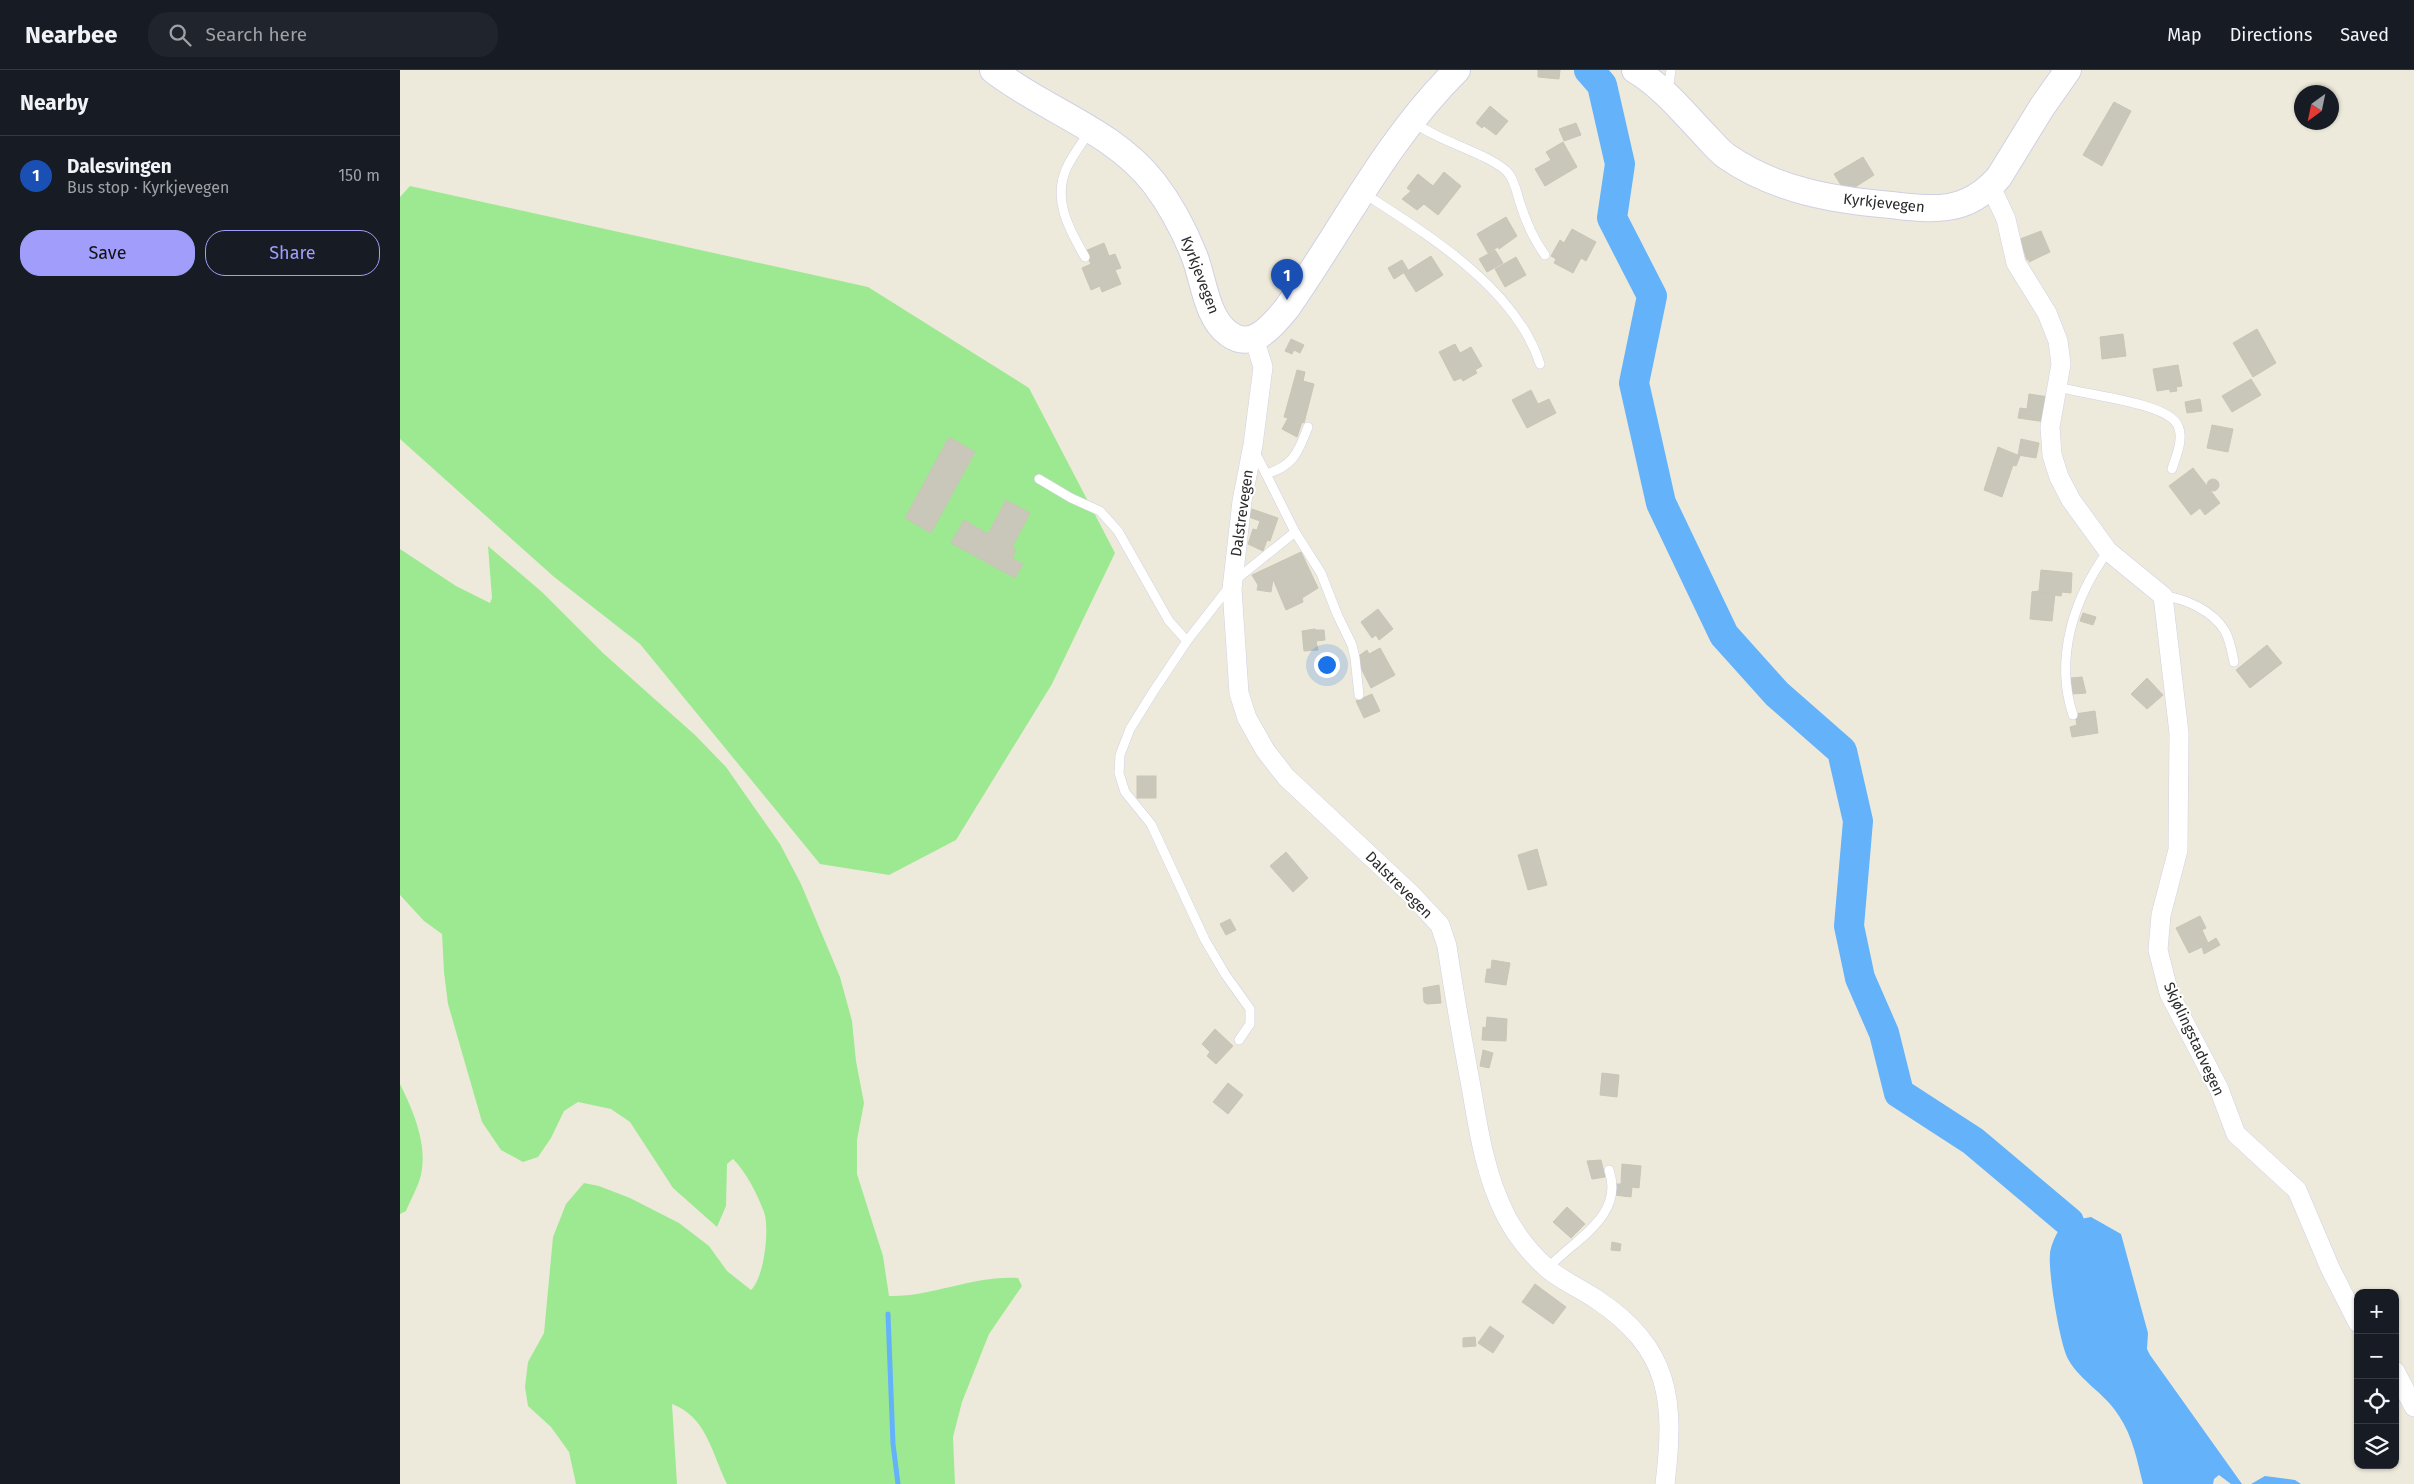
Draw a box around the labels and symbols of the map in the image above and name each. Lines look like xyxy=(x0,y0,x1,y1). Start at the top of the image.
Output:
north arrow xyxy=(2294,85,2339,130)
street label: Kyrkjevegen xyxy=(1842,190,1926,216)
street label: Kyrkjevegen xyxy=(1177,234,1223,316)
pin: 1 xyxy=(1271,259,1303,300)
street label: Dalstrevegen xyxy=(1227,468,1257,558)
your location xyxy=(1314,652,1340,678)
street label: Dalstrevegen xyxy=(1362,848,1436,922)
street label: Skjølingstadvegen xyxy=(2160,979,2228,1099)

